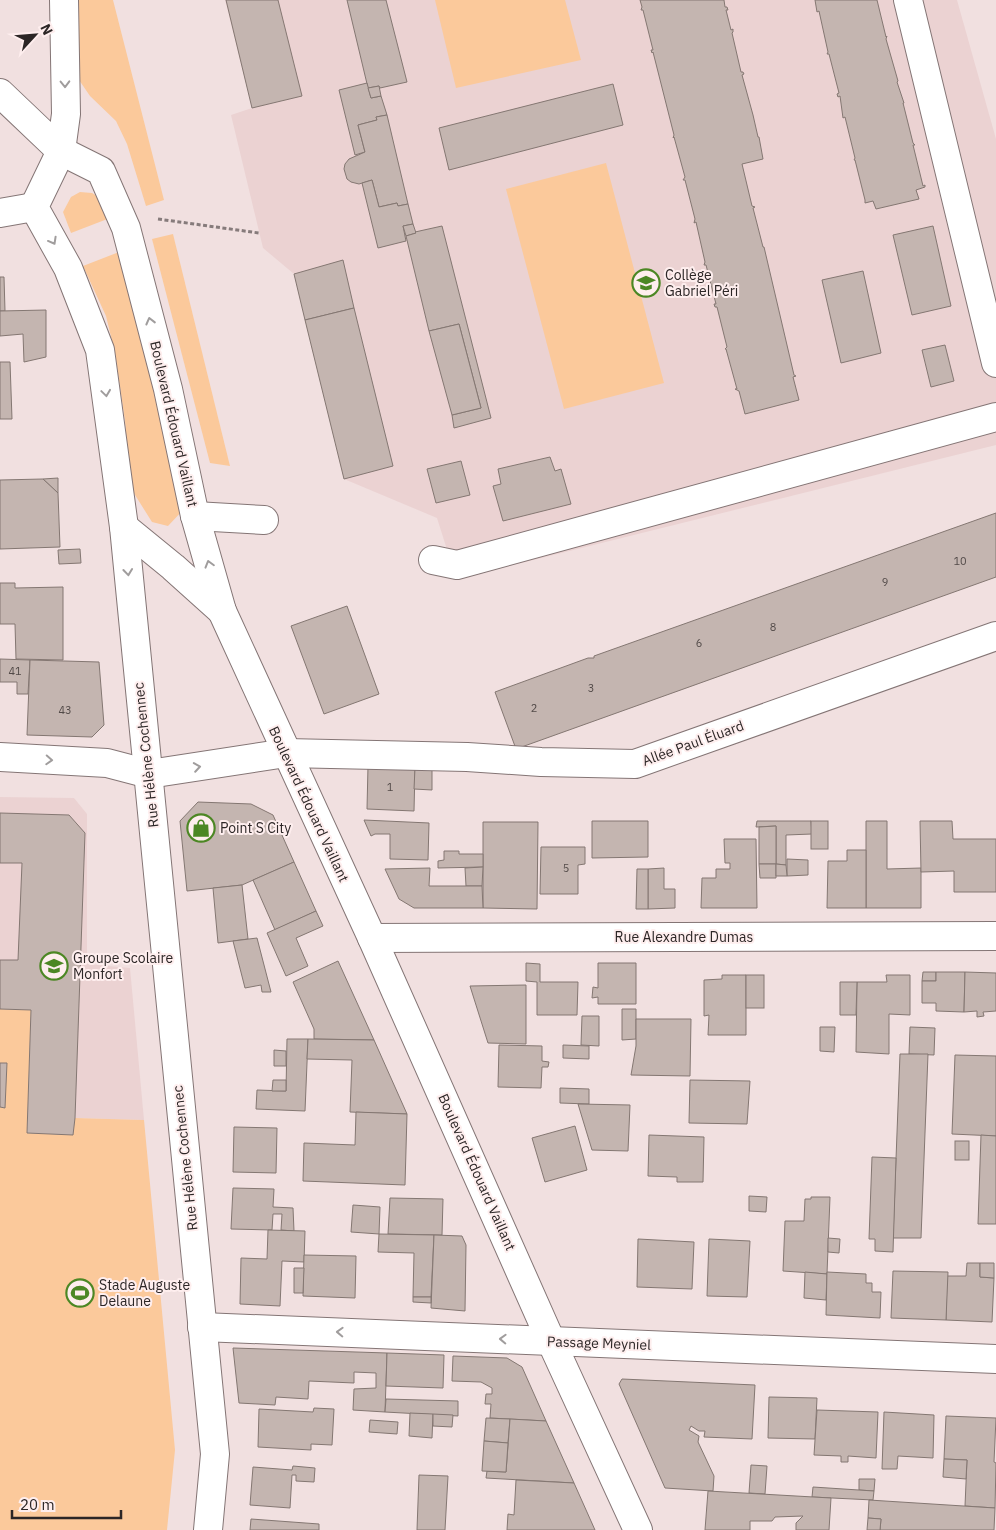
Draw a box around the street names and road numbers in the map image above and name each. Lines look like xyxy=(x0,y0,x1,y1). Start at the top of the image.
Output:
street label: Boulevard Édouard Vaillant xyxy=(146,339,203,509)
street label: Rue Hélène Cochennec xyxy=(129,682,163,828)
street label: Allée Paul Éluard xyxy=(639,715,746,770)
street label: Boulevard Édouard Vaillant xyxy=(265,723,354,885)
street label: Rue Alexandre Dumas xyxy=(615,928,754,946)
street label: Rue Hélène Cochennec xyxy=(168,1085,202,1231)
street label: Boulevard Édouard Vaillant xyxy=(434,1090,521,1253)
street label: Passage Meyniel xyxy=(547,1332,652,1354)

